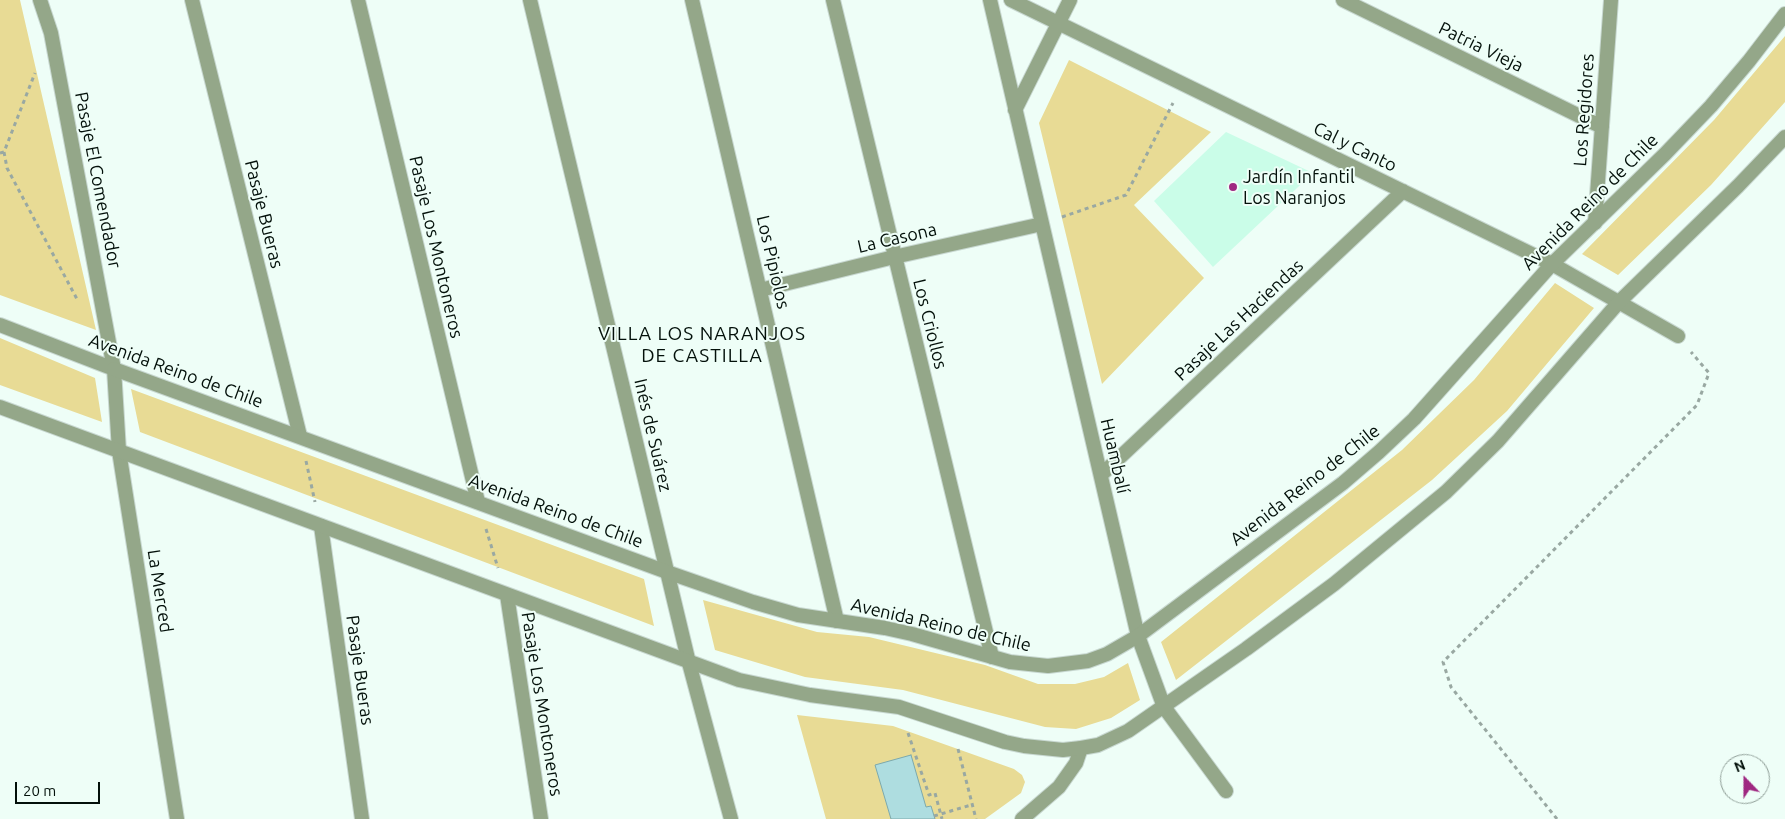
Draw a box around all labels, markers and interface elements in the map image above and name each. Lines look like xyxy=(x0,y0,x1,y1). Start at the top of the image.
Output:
street label: Patria Vieja xyxy=(1435,17,1527,77)
street label: Los Regidores xyxy=(1569,53,1599,167)
street label: Pasaje El Comendador xyxy=(70,90,126,270)
street label: Cal y Canto xyxy=(1310,118,1400,176)
street label: Avenida Reino de Chile xyxy=(1517,129,1663,275)
street label: Pasaje Los Montoneros xyxy=(405,154,467,340)
street label: Pasaje Bueras xyxy=(240,158,288,270)
place label: Jardín Infantil Los Naranjos xyxy=(1243,166,1355,208)
marker: Jardín Infantil Los Naranjos xyxy=(1227,181,1239,193)
street label: Los Pipiolos xyxy=(752,213,794,311)
street label: La Casona xyxy=(855,218,939,258)
street label: Pasaje Las Haciendas xyxy=(1170,255,1308,385)
street label: Los Criollos xyxy=(908,277,952,371)
district label: VILLA LOS NARANJOS DE CASTILLA xyxy=(596,323,808,367)
street label: Avenida Reino de Chile xyxy=(86,329,266,413)
street label: Inés de Suárez xyxy=(630,376,676,494)
street label: Huambalí xyxy=(1096,416,1134,496)
street label: Avenida Reino de Chile xyxy=(1226,420,1384,550)
street label: Avenida Reino de Chile xyxy=(466,469,646,553)
street label: La Merced xyxy=(143,548,177,634)
street label: Avenida Reino de Chile xyxy=(849,594,1033,656)
street label: Pasaje Los Montoneros xyxy=(517,610,567,798)
street label: Pasaje Bueras xyxy=(342,614,378,726)
north arrow xyxy=(1720,754,1770,804)
text: N xyxy=(1732,757,1748,775)
scale bar xyxy=(18,772,102,804)
text: 20 m xyxy=(23,782,56,799)

